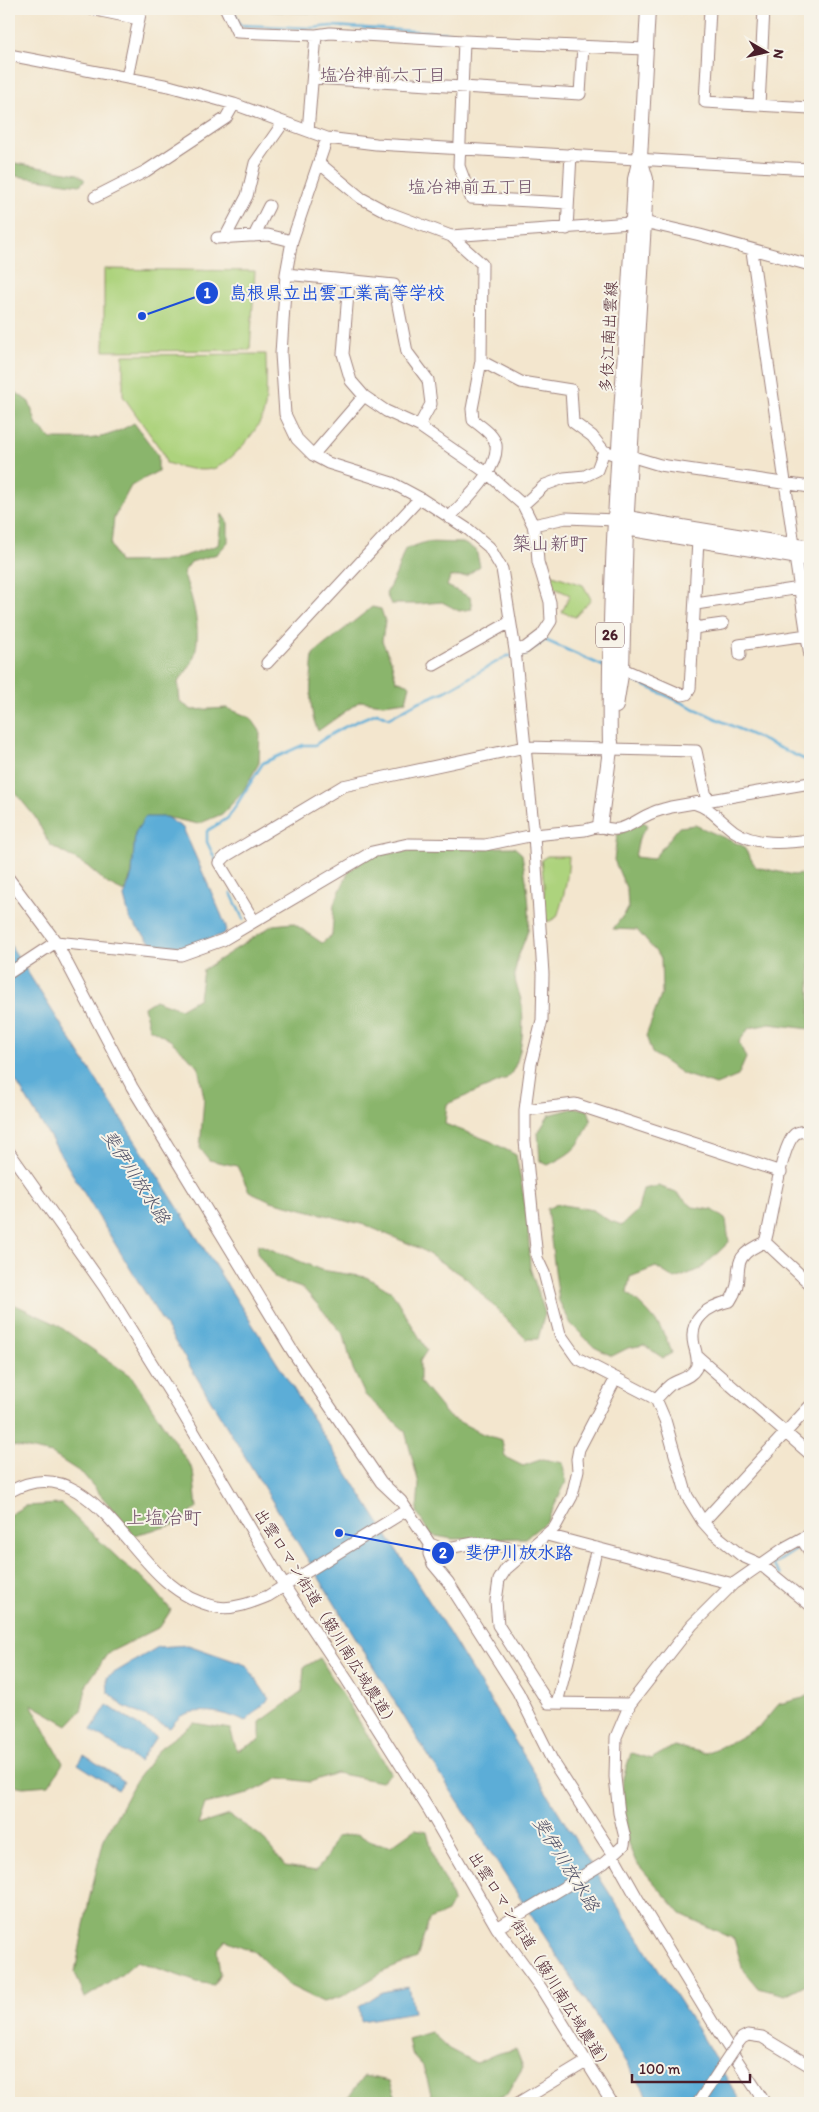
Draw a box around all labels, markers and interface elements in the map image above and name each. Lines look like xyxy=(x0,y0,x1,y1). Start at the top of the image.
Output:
north arrow xyxy=(742,28,792,78)
text: N xyxy=(769,48,787,60)
district label: 塩冶神前六丁目 xyxy=(320,64,446,86)
district label: 塩冶神前五丁目 xyxy=(408,176,534,198)
callout: 島根県立出雲工業高等学校 xyxy=(194,276,455,309)
street label: 多伎江南出雲線 xyxy=(596,281,621,393)
text: 島根県立出雲工業高等学校 xyxy=(229,282,445,304)
text: 1 xyxy=(204,284,211,302)
district label: 築山新町 xyxy=(512,532,588,555)
road number: 26 xyxy=(596,622,624,648)
water label: 斐伊川放水路 xyxy=(97,1126,175,1229)
street label: 出雲ロマン街道（簸川南広域農道） xyxy=(251,1505,402,1732)
district label: 上塩冶町 xyxy=(126,1506,202,1529)
callout: 斐伊川放水路 xyxy=(430,1537,583,1570)
text: 斐伊川放水路 xyxy=(465,1542,573,1564)
text: 2 xyxy=(439,1544,447,1562)
water label: 斐伊川放水路 xyxy=(528,1812,604,1916)
street label: 出雲ロマン街道（簸川南広域農道） xyxy=(465,1848,616,2075)
scale bar xyxy=(632,2052,749,2084)
text: 100 m xyxy=(639,2060,681,2078)

